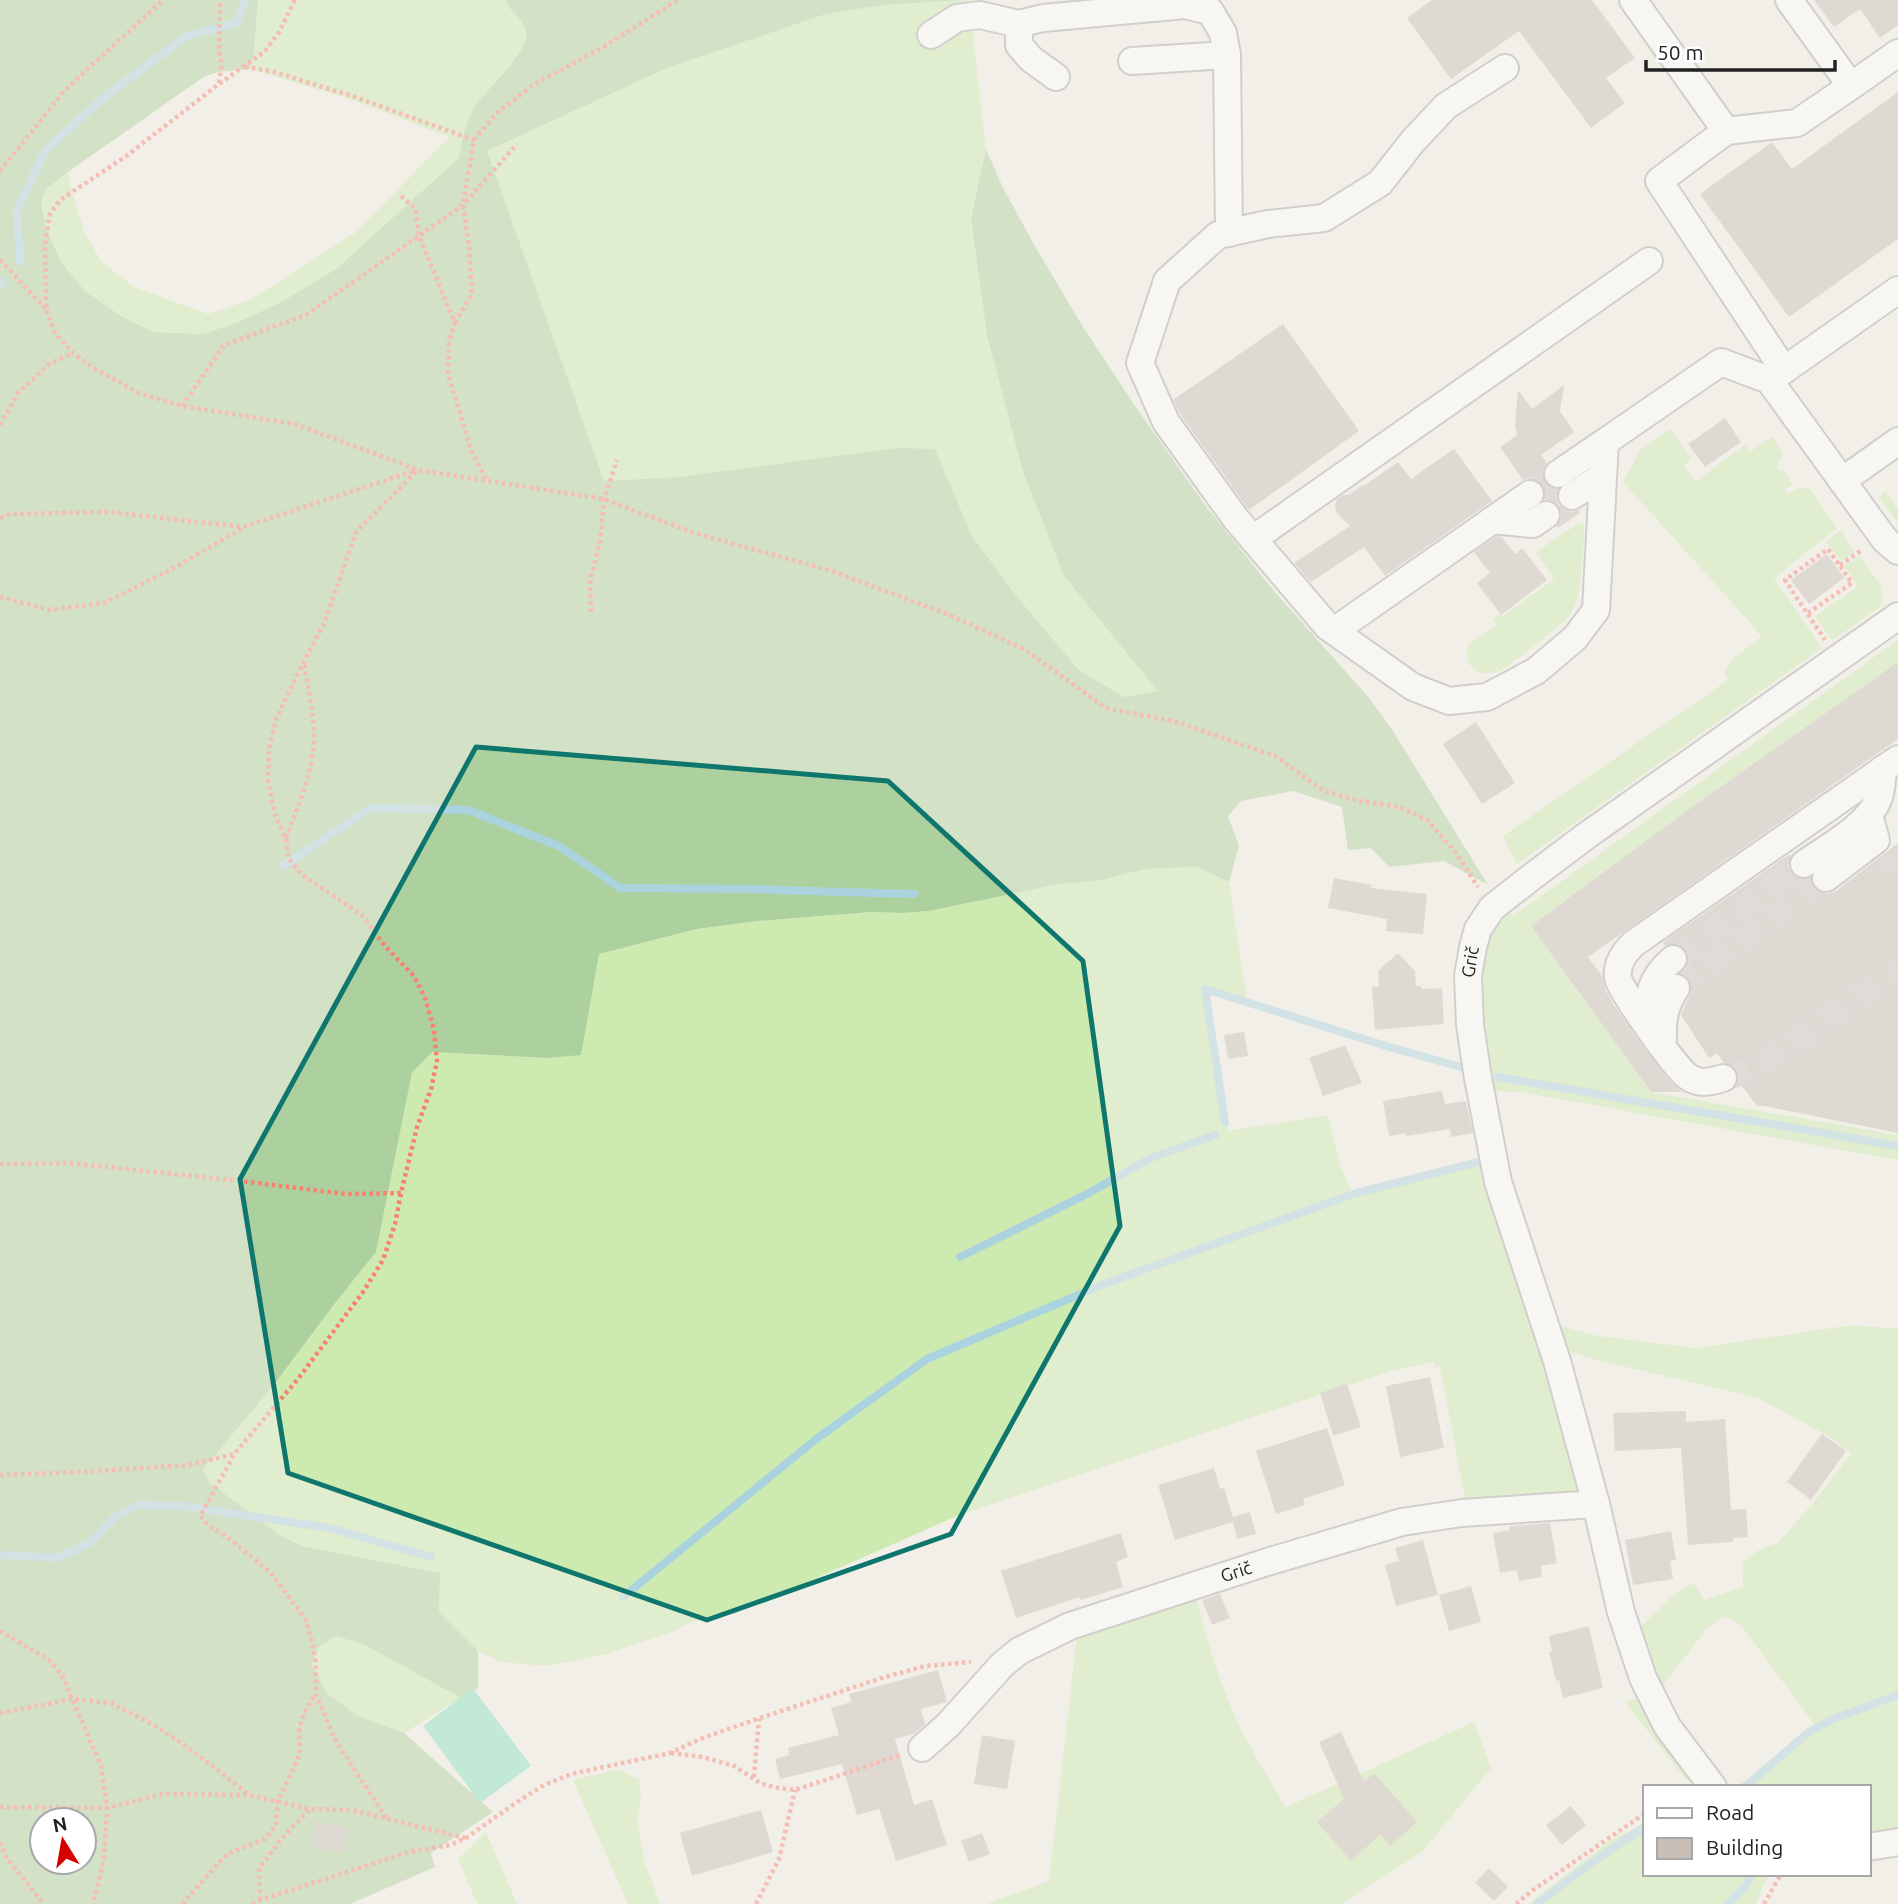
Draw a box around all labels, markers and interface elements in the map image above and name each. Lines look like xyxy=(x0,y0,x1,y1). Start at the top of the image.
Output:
scale bar xyxy=(1646,28,1835,72)
text: 50 m xyxy=(1657,40,1704,64)
street label: Grič xyxy=(1457,945,1482,979)
street label: Grič xyxy=(1218,1557,1254,1585)
legend xyxy=(1643,1785,1870,1876)
text: Road xyxy=(1706,1800,1754,1824)
north arrow xyxy=(28,1806,98,1876)
text: N xyxy=(51,1812,69,1836)
text: Building xyxy=(1706,1835,1783,1859)

